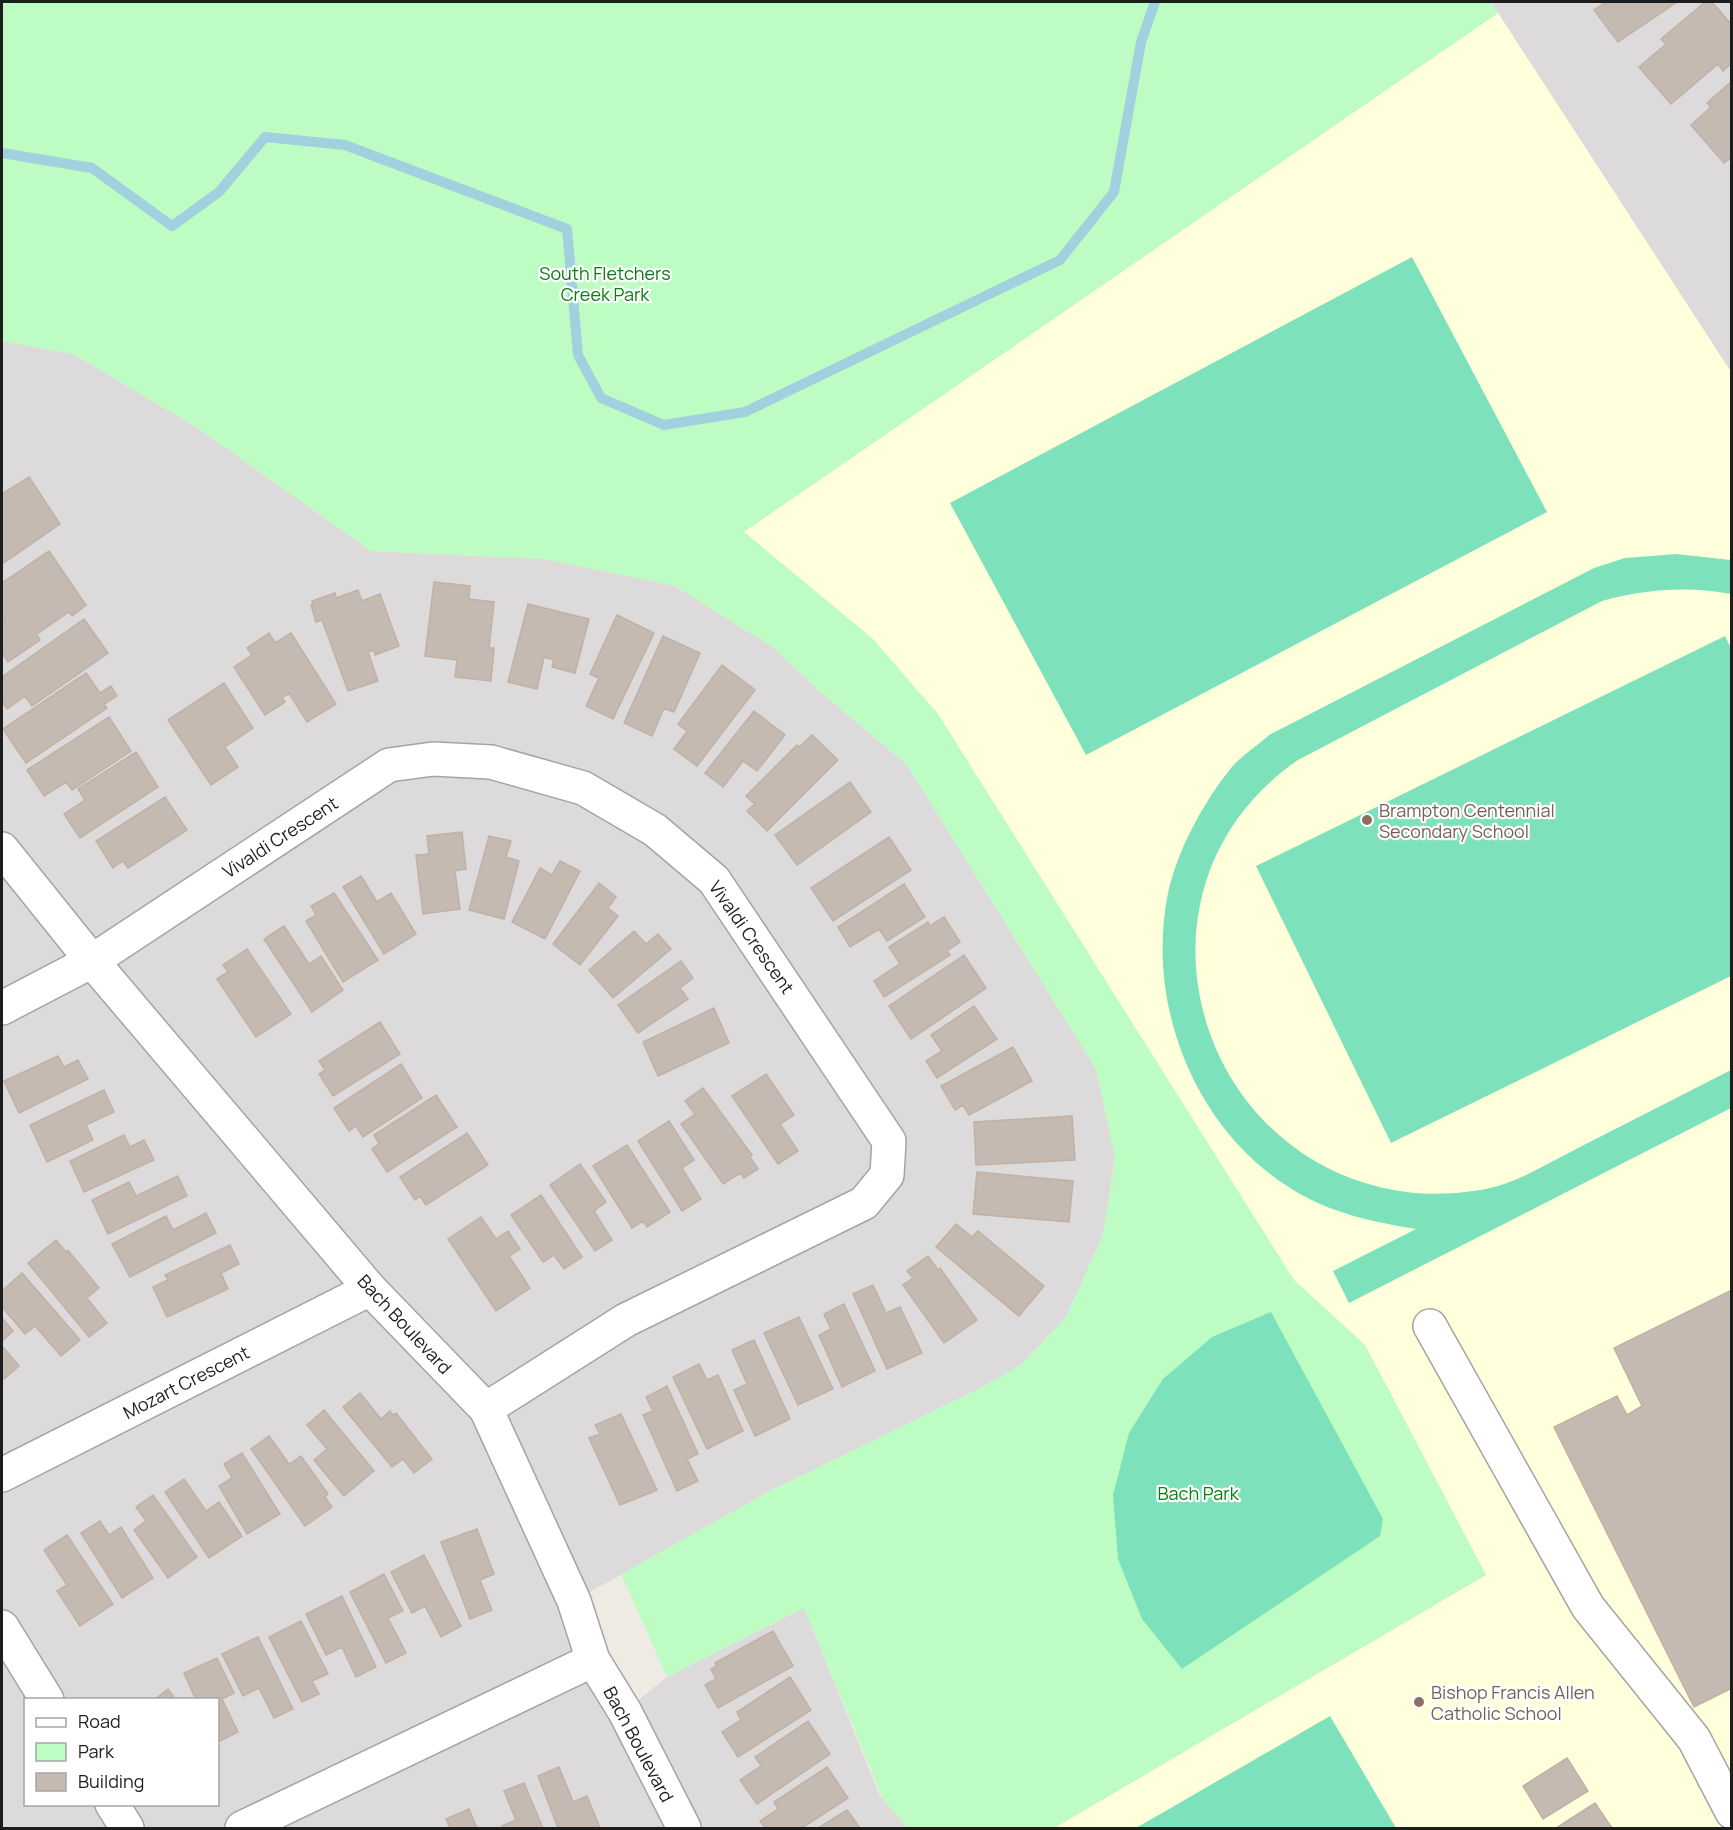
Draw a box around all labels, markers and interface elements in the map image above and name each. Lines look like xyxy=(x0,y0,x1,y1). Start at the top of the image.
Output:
park label: South Fletchers Creek Park xyxy=(539,261,671,306)
street label: Vivaldi Crescent xyxy=(218,791,342,883)
place label: Brampton Centennial Secondary School xyxy=(1379,798,1555,843)
marker: Brampton Centennial Secondary School xyxy=(1360,813,1374,827)
street label: Vivaldi Crescent xyxy=(704,876,800,998)
street label: Bach Boulevard xyxy=(353,1269,457,1379)
street label: Mozart Crescent xyxy=(119,1340,253,1424)
park label: Bach Park xyxy=(1157,1481,1240,1505)
place label: Bishop Francis Allen Catholic School xyxy=(1431,1680,1595,1725)
street label: Bach Boulevard xyxy=(598,1682,680,1806)
marker: Bishop Francis Allen Catholic School xyxy=(1412,1695,1426,1709)
legend xyxy=(24,1698,219,1806)
text: Road xyxy=(78,1709,121,1733)
text: Park xyxy=(78,1739,115,1763)
text: Building xyxy=(78,1769,144,1793)

